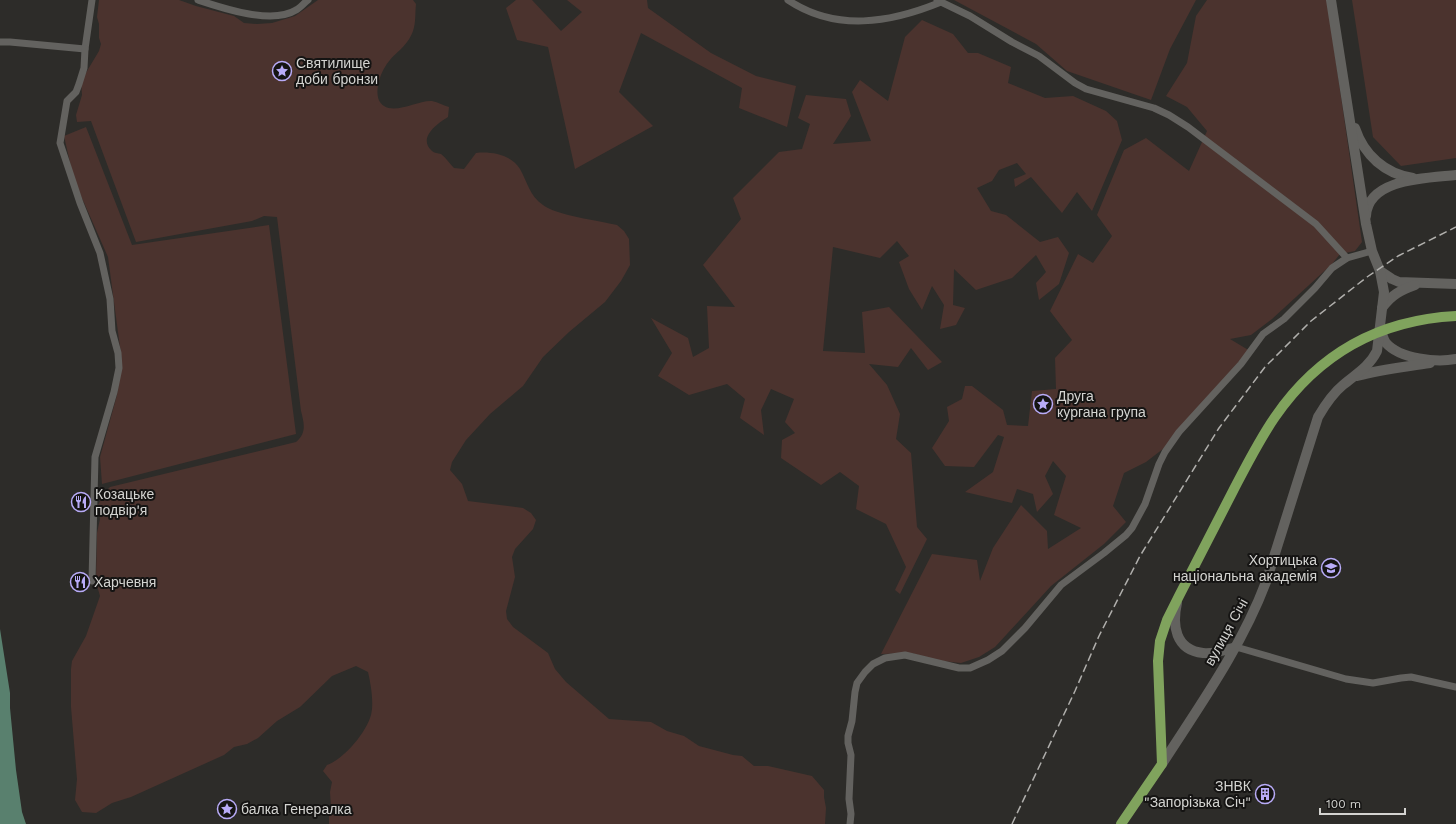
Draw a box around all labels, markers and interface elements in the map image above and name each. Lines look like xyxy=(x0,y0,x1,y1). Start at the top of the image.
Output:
place label: Святилище доби бронзи xyxy=(296,55,378,87)
place icon: Святилище доби бронзи xyxy=(271,60,293,82)
place label: Друга кургана група xyxy=(1057,388,1146,420)
place icon: Друга кургана група xyxy=(1032,393,1054,415)
place label: Козацьке подвір'я xyxy=(95,486,155,518)
restaurant icon: Козацьке подвір'я xyxy=(70,491,92,513)
place label: Хортицька національна академія xyxy=(1173,552,1317,584)
school or university icon: Хортицька національна академія xyxy=(1320,557,1342,579)
restaurant icon: Харчевня xyxy=(69,571,91,593)
place label: Харчевня xyxy=(94,574,156,590)
street label: вулиця Січі xyxy=(1201,596,1251,668)
place label: ЗНВК "Запорізька Січ" xyxy=(1144,778,1252,810)
building icon: ЗНВК "Запорізька Січ" xyxy=(1254,783,1276,805)
scale bar xyxy=(1320,790,1405,816)
text: 100 m xyxy=(1326,797,1361,811)
place icon: балка Генералка xyxy=(216,798,238,820)
place label: балка Генералка xyxy=(241,801,352,817)

